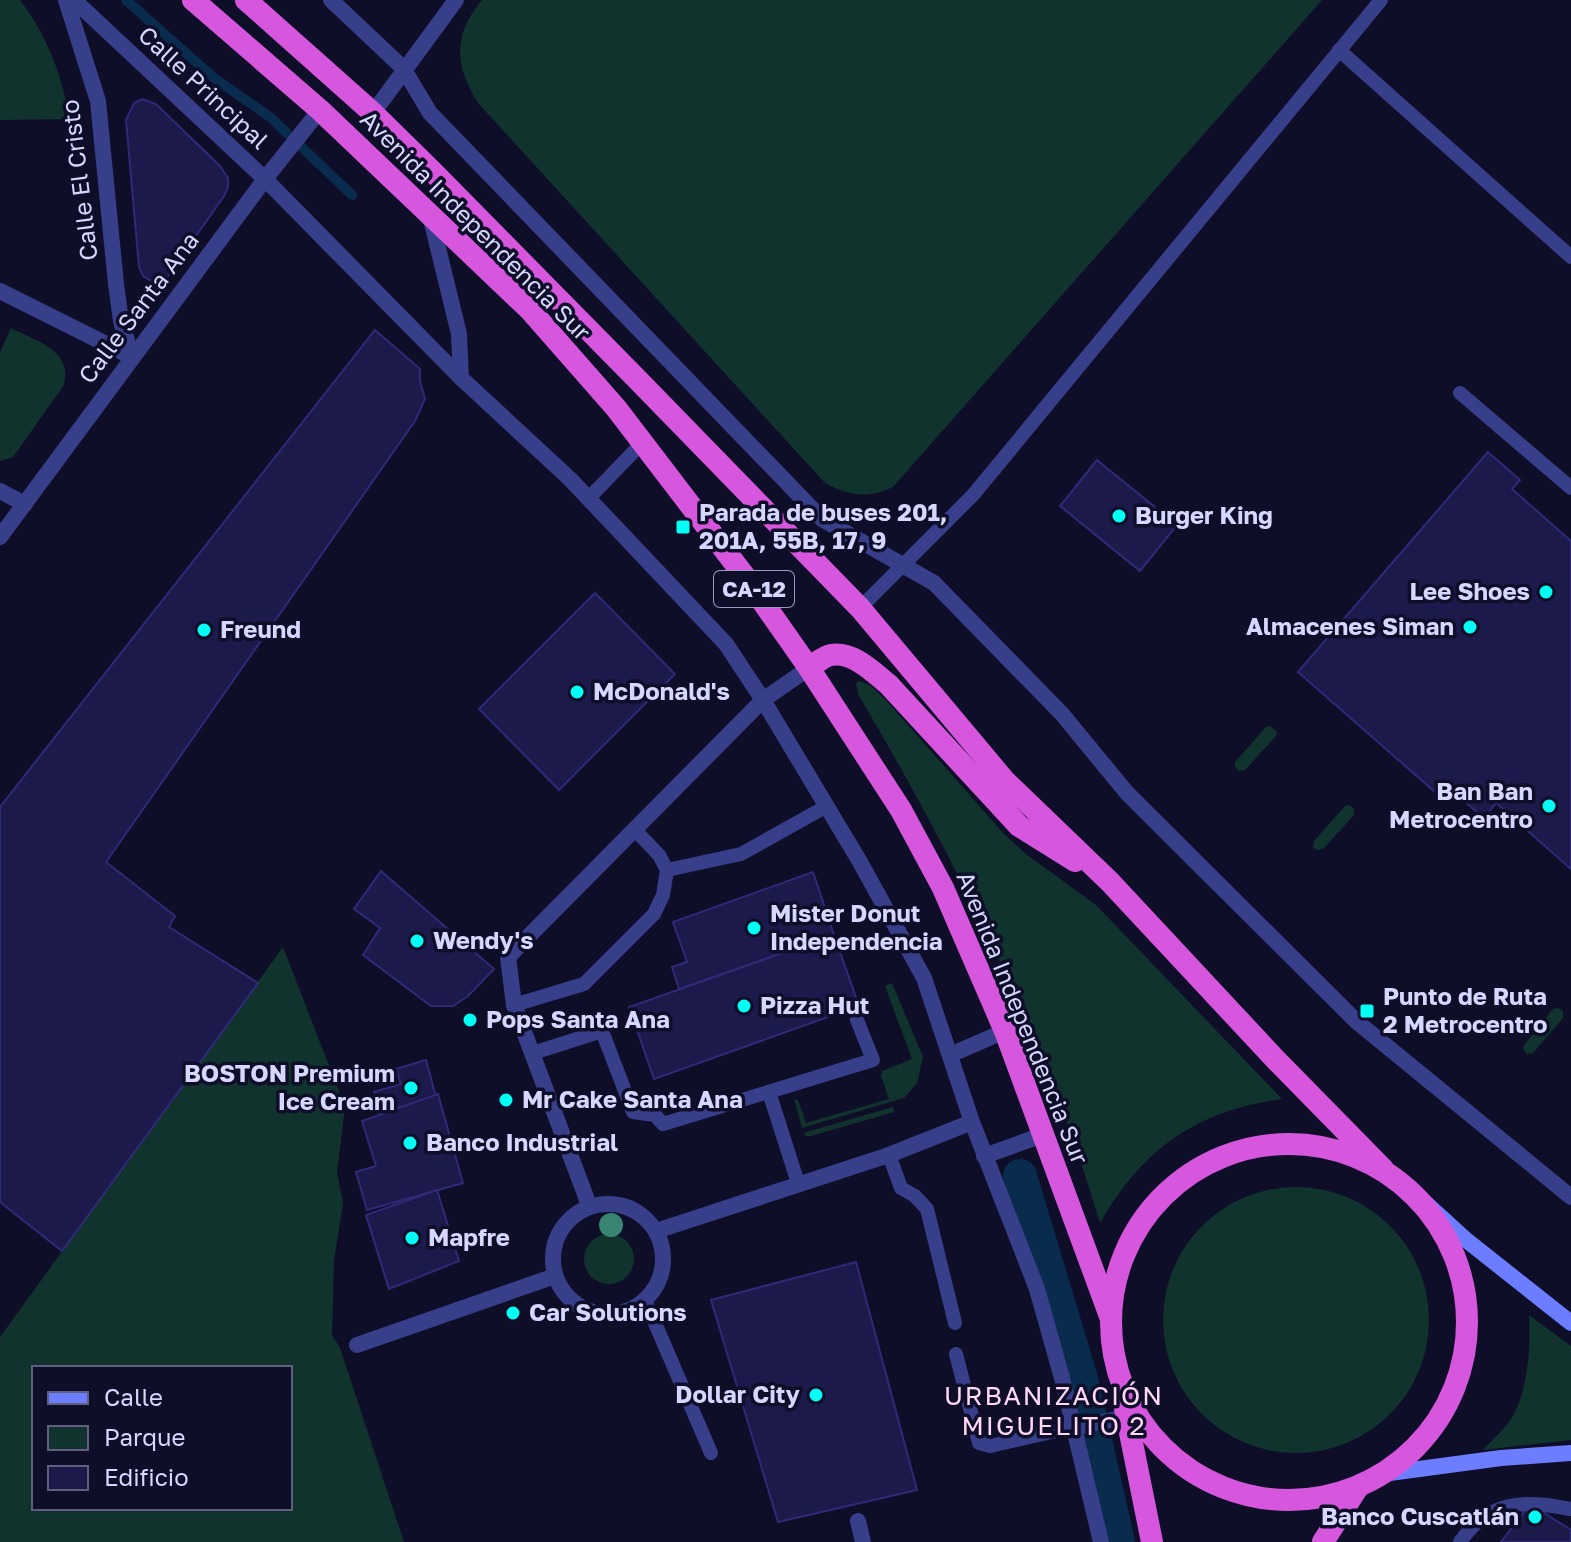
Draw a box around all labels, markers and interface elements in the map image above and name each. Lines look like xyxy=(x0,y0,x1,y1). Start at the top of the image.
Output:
street label: Calle Principal xyxy=(133,19,275,154)
street label: Calle El Cristo xyxy=(54,98,103,262)
street label: Avenida Independencia Sur xyxy=(355,104,597,346)
street label: Calle Santa Ana xyxy=(71,226,204,388)
place label: Parada de buses 201, 201A, 55B, 17, 9 xyxy=(699,497,948,554)
place label: Burger King xyxy=(1135,500,1273,529)
marker: Burger King xyxy=(1110,507,1128,525)
marker: Parada de buses 201, 201A, 55B, 17, 9 xyxy=(674,518,692,536)
road number: CA-12 xyxy=(714,571,794,607)
place label: Lee Shoes xyxy=(1409,576,1530,605)
marker: Lee Shoes xyxy=(1537,583,1555,601)
place label: Almacenes Siman xyxy=(1246,611,1454,640)
place label: Freund xyxy=(220,614,301,643)
marker: Almacenes Siman xyxy=(1461,618,1479,636)
marker: Freund xyxy=(195,621,213,639)
place label: McDonald's xyxy=(593,676,730,705)
marker: McDonald's xyxy=(568,683,586,701)
place label: Ban Ban Metrocentro xyxy=(1389,776,1533,833)
marker: Ban Ban Metrocentro xyxy=(1540,797,1558,815)
street label: Avenida Independencia Sur xyxy=(951,867,1095,1168)
place label: Mister Donut Independencia xyxy=(770,898,943,955)
marker: Mister Donut Independencia xyxy=(745,919,763,937)
place label: Wendy's xyxy=(433,925,534,954)
marker: Wendy's xyxy=(408,932,426,950)
place label: Punto de Ruta 2 Metrocentro xyxy=(1383,981,1548,1038)
place label: Pizza Hut xyxy=(760,990,869,1019)
marker: Pizza Hut xyxy=(735,997,753,1015)
marker: Punto de Ruta 2 Metrocentro xyxy=(1358,1002,1376,1020)
place label: Pops Santa Ana xyxy=(486,1004,670,1033)
marker: Pops Santa Ana xyxy=(461,1011,479,1029)
place label: BOSTON Premium Ice Cream xyxy=(184,1058,395,1115)
marker: BOSTON Premium Ice Cream xyxy=(402,1079,420,1097)
place label: Mr Cake Santa Ana xyxy=(522,1084,743,1113)
marker: Mr Cake Santa Ana xyxy=(497,1091,515,1109)
place label: Banco Industrial xyxy=(426,1127,618,1156)
marker: Banco Industrial xyxy=(401,1134,419,1152)
place label: Mapfre xyxy=(428,1222,510,1251)
marker: Mapfre xyxy=(403,1229,421,1247)
place label: Car Solutions xyxy=(529,1297,687,1326)
marker: Car Solutions xyxy=(504,1304,522,1322)
legend xyxy=(32,1366,292,1510)
place label: Dollar City xyxy=(675,1379,801,1408)
district label: URBANIZACIÓN MIGUELITO 2 xyxy=(944,1380,1164,1441)
text: Calle xyxy=(104,1382,163,1411)
marker: Dollar City xyxy=(807,1386,825,1404)
text: Parque xyxy=(104,1422,185,1451)
text: Edificio xyxy=(104,1462,189,1491)
place label: Banco Cuscatlán xyxy=(1321,1501,1519,1530)
marker: Banco Cuscatlán xyxy=(1526,1508,1544,1526)

